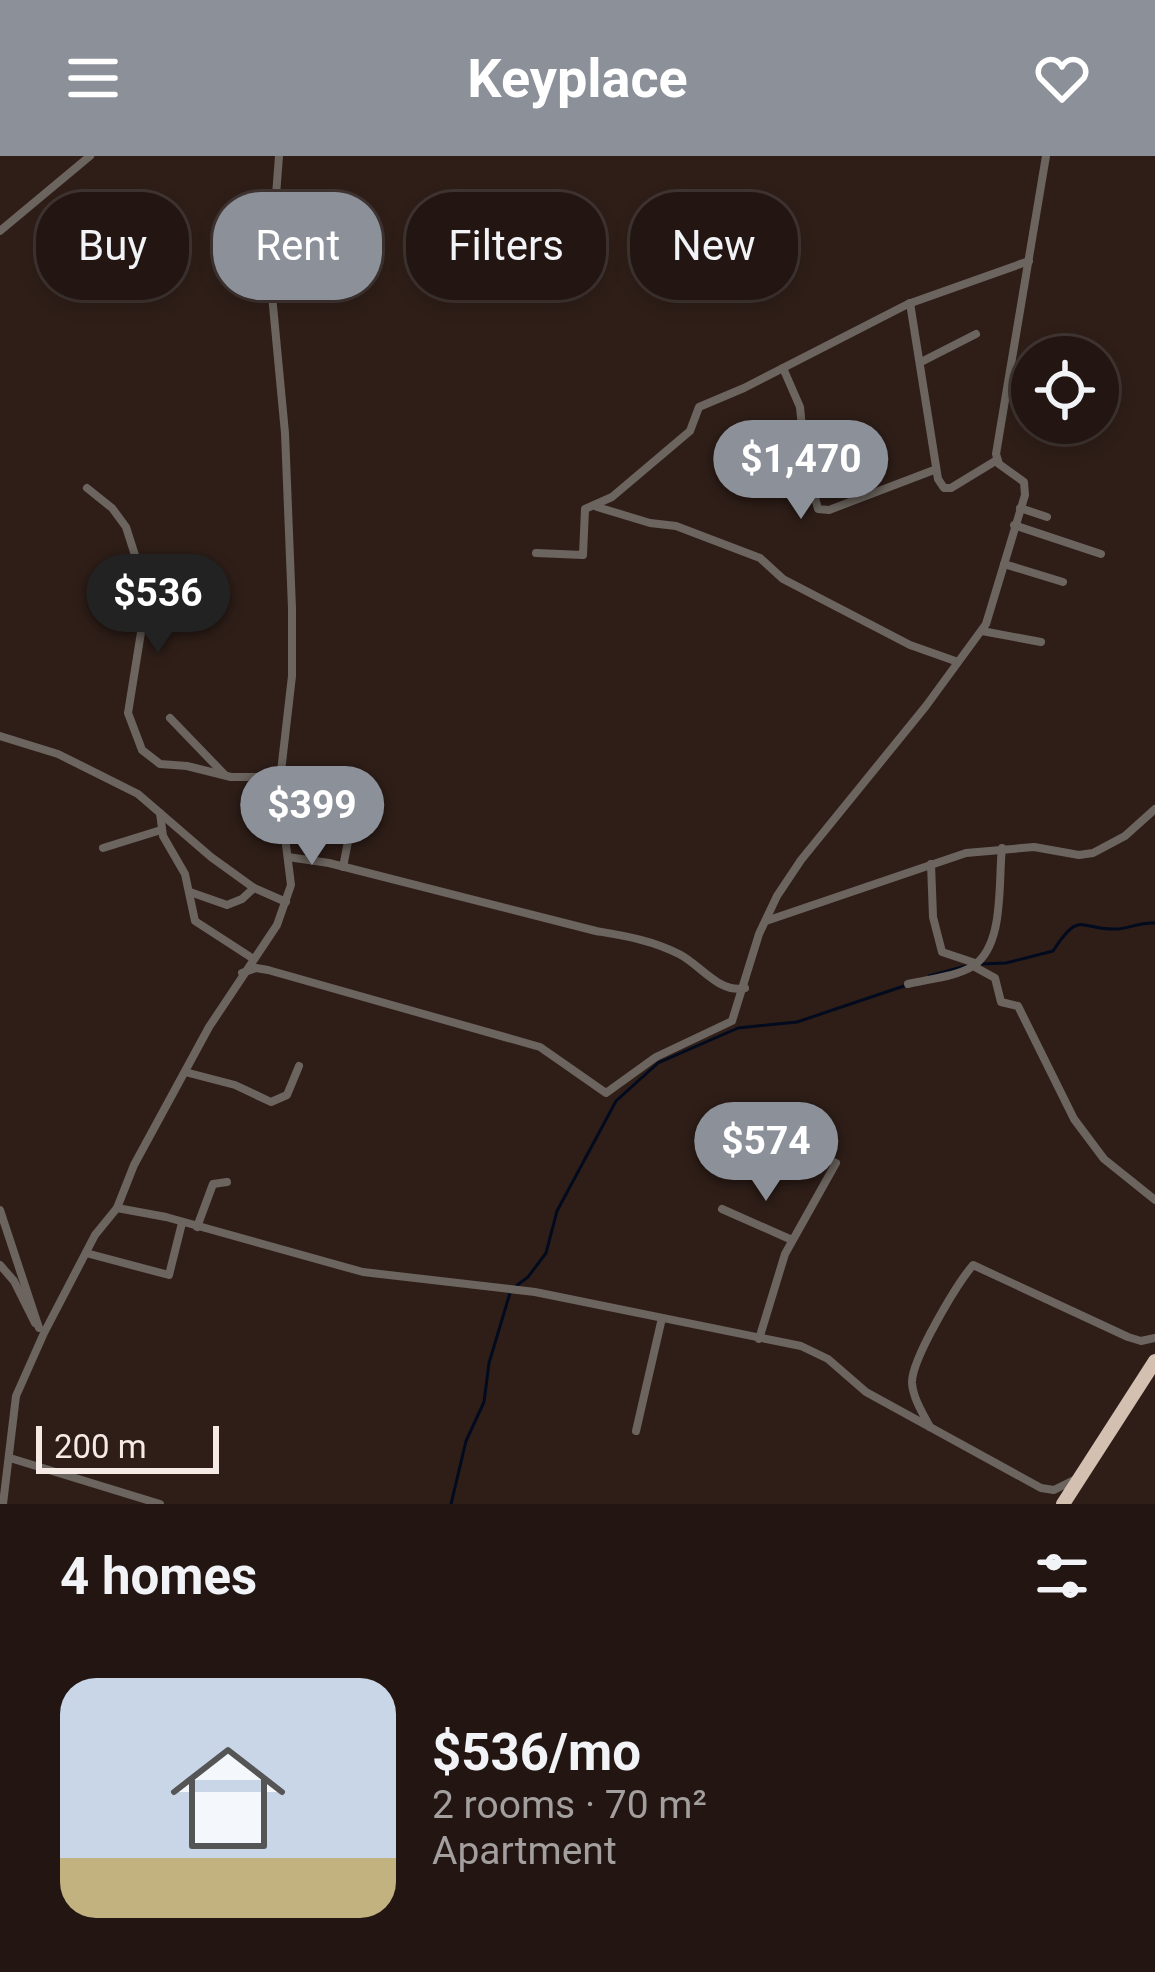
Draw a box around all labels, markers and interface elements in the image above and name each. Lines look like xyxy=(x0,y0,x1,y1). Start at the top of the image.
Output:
icon: menu xyxy=(60,45,126,111)
icon: heart xyxy=(1029,45,1095,111)
text: Keyplace xyxy=(467,47,688,110)
chip: Buy xyxy=(36,192,189,300)
chip: Rent xyxy=(213,192,382,300)
chip: Filters xyxy=(406,192,606,300)
chip: New xyxy=(630,192,798,300)
map controls xyxy=(1011,336,1119,444)
button: locate xyxy=(1011,336,1119,444)
pin: $1,470 xyxy=(703,420,899,522)
text: $1,470 xyxy=(740,436,862,482)
pin: $536 xyxy=(87,554,229,656)
text: $536 xyxy=(113,570,203,616)
pin: $399 xyxy=(241,766,383,868)
text: $399 xyxy=(267,782,357,828)
pin: $574 xyxy=(695,1102,837,1204)
text: $574 xyxy=(721,1118,811,1164)
scale bar xyxy=(36,1420,219,1473)
text: 200 m xyxy=(54,1427,147,1466)
icon: filters xyxy=(1029,1543,1095,1609)
text: 4 homes xyxy=(60,1547,257,1606)
text: $536/mo xyxy=(432,1723,641,1782)
icon: home xyxy=(156,1726,300,1870)
text: 2 rooms · 70 m² xyxy=(432,1782,707,1828)
text: Apartment xyxy=(432,1828,617,1874)

